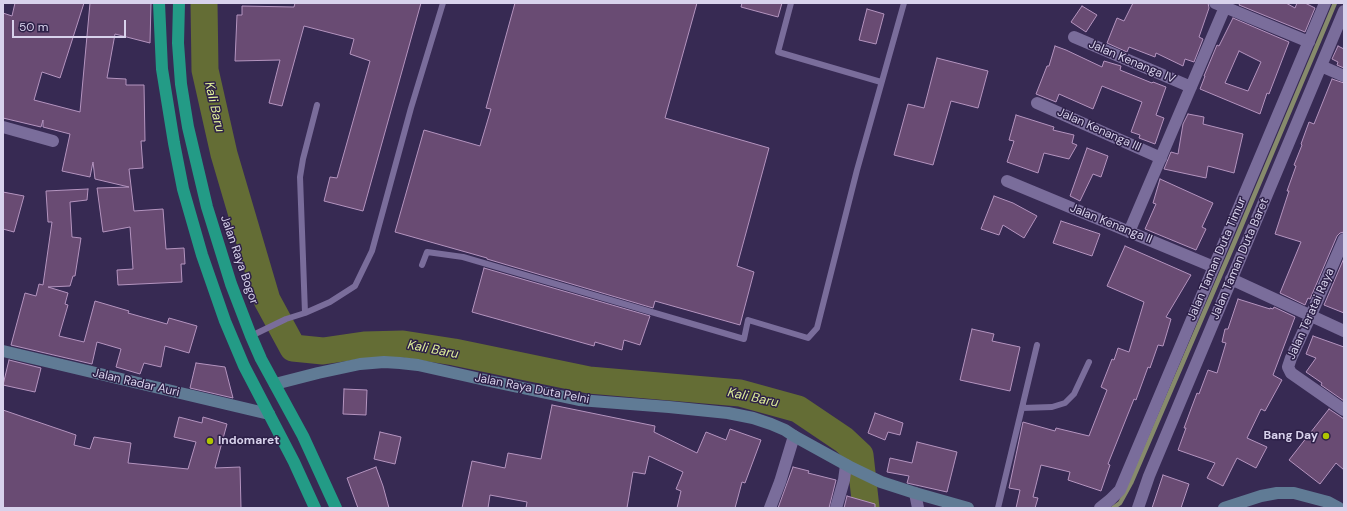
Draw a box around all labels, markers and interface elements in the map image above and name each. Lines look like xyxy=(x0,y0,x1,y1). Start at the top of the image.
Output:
scale bar xyxy=(14,12,128,38)
text: 50 m xyxy=(19,19,48,35)
street label: Jalan Kenanga IV xyxy=(1086,37,1178,87)
water label: Kali Baru xyxy=(201,80,227,134)
street label: Jalan Kenanga III xyxy=(1055,105,1143,155)
street label: Jalan Taman Duta Timur xyxy=(1184,195,1250,323)
street label: Jalan Taman Duta Baret xyxy=(1208,196,1272,322)
street label: Jalan Kenanga II xyxy=(1068,201,1154,247)
street label: Jalan Raya Bogor xyxy=(217,214,261,306)
street label: Jalan Teratai Raya xyxy=(1284,266,1338,362)
water label: Kali Baru xyxy=(406,337,460,363)
street label: Jalan Radar Auri xyxy=(91,366,181,400)
street label: Jalan Raya Duta Pelni xyxy=(473,371,591,407)
water label: Kali Baru xyxy=(726,385,780,411)
place label: Bang Day xyxy=(1263,429,1318,443)
marker: Bang Day xyxy=(1321,431,1331,441)
place label: Indomaret xyxy=(218,434,279,448)
marker: Indomaret xyxy=(205,436,215,446)

